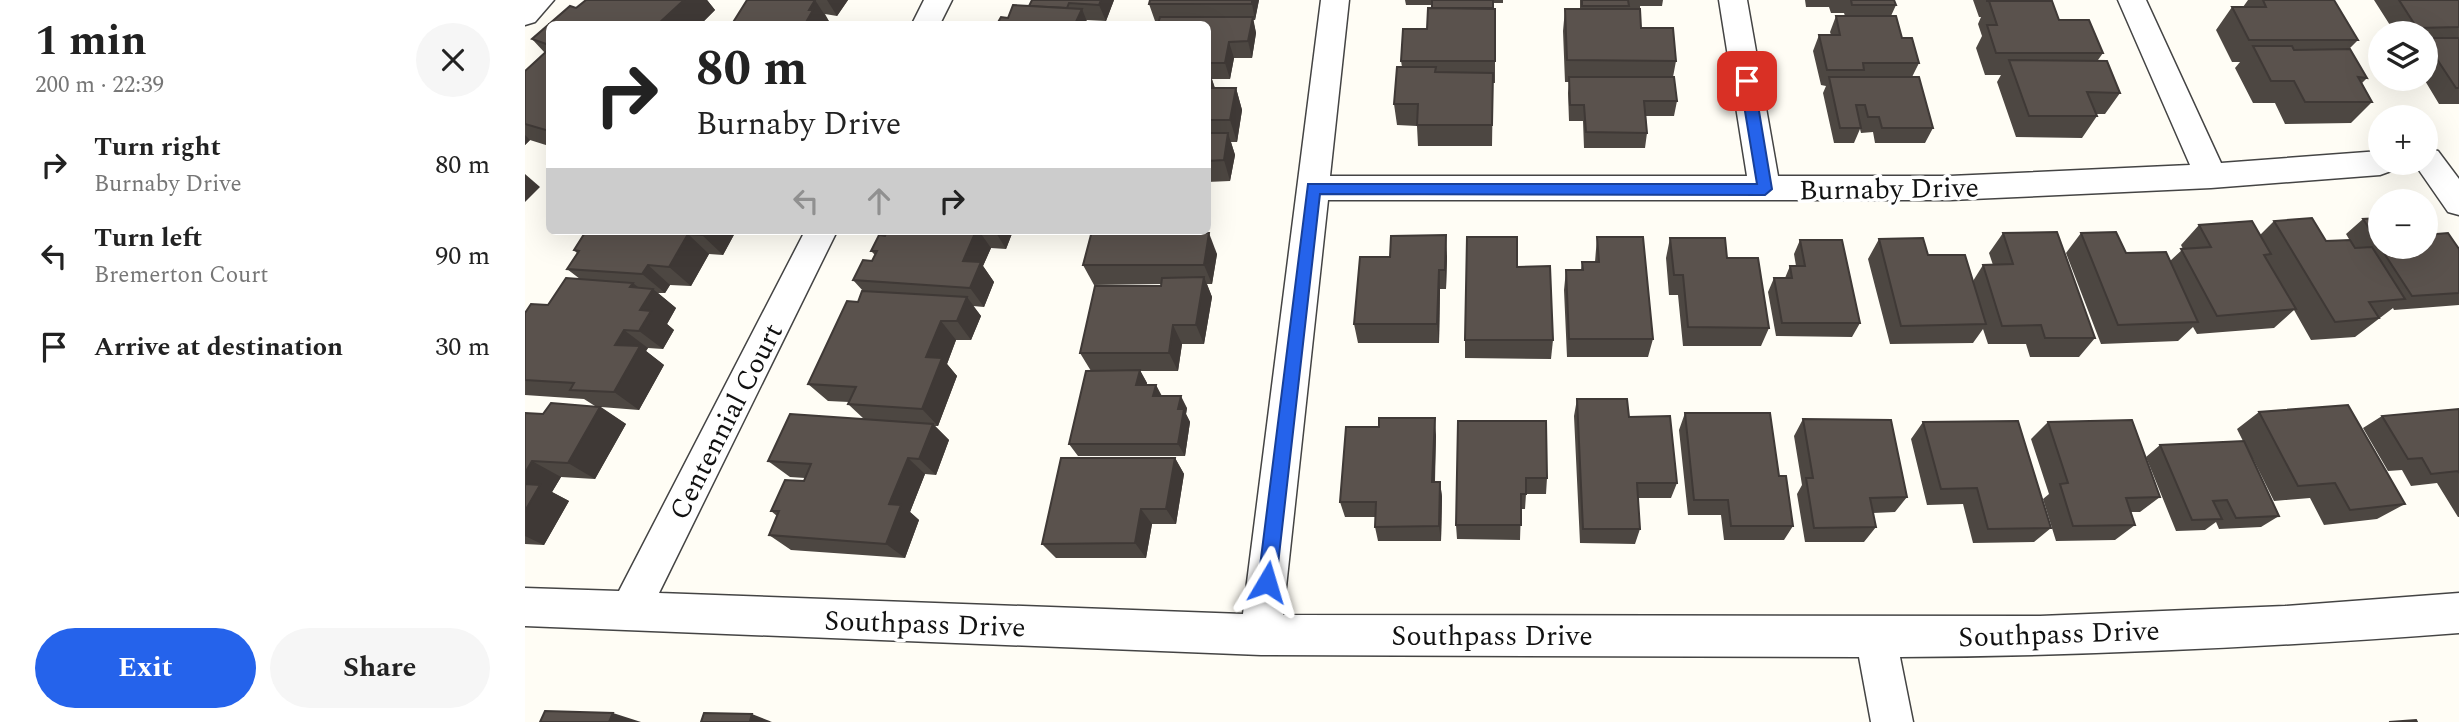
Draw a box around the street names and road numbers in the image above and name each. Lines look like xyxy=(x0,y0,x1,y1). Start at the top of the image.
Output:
street label: Burnaby Drive xyxy=(1799,166,1979,213)
street label: Centennial Court xyxy=(658,316,795,528)
street label: Southpass Drive xyxy=(823,599,1026,650)
street label: Southpass Drive xyxy=(1958,609,2161,660)
street label: Southpass Drive xyxy=(1391,615,1593,658)

